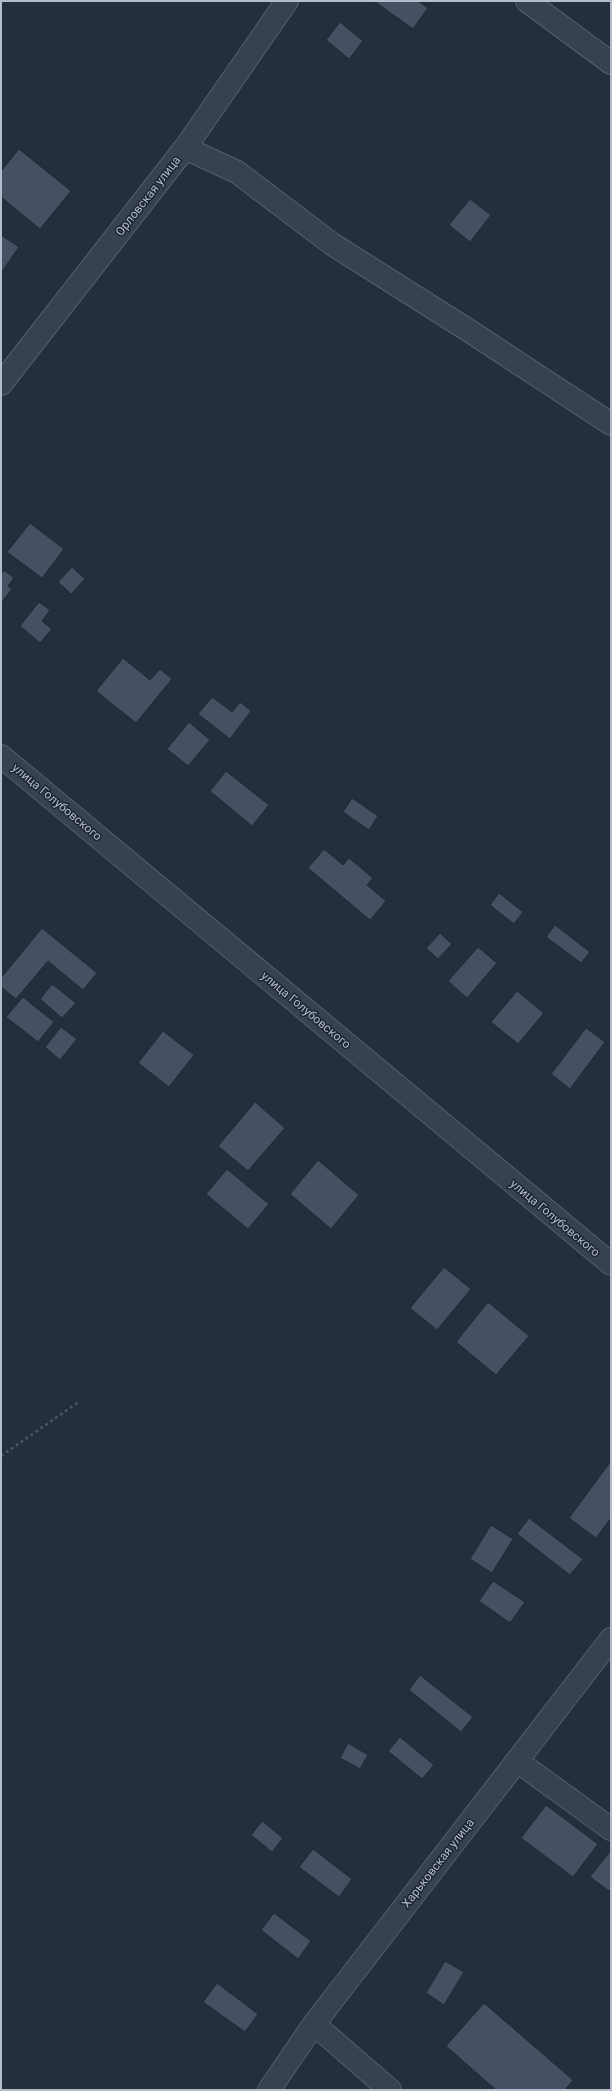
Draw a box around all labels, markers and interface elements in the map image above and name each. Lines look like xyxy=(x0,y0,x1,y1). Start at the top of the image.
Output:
street label: Орловская улица xyxy=(113,153,183,239)
street label: улица Голубовского xyxy=(9,760,105,844)
street label: улица Голубовского xyxy=(258,968,354,1052)
street label: улица Голубовского xyxy=(507,1176,603,1260)
street label: Харьковская улица xyxy=(399,1816,477,1910)

